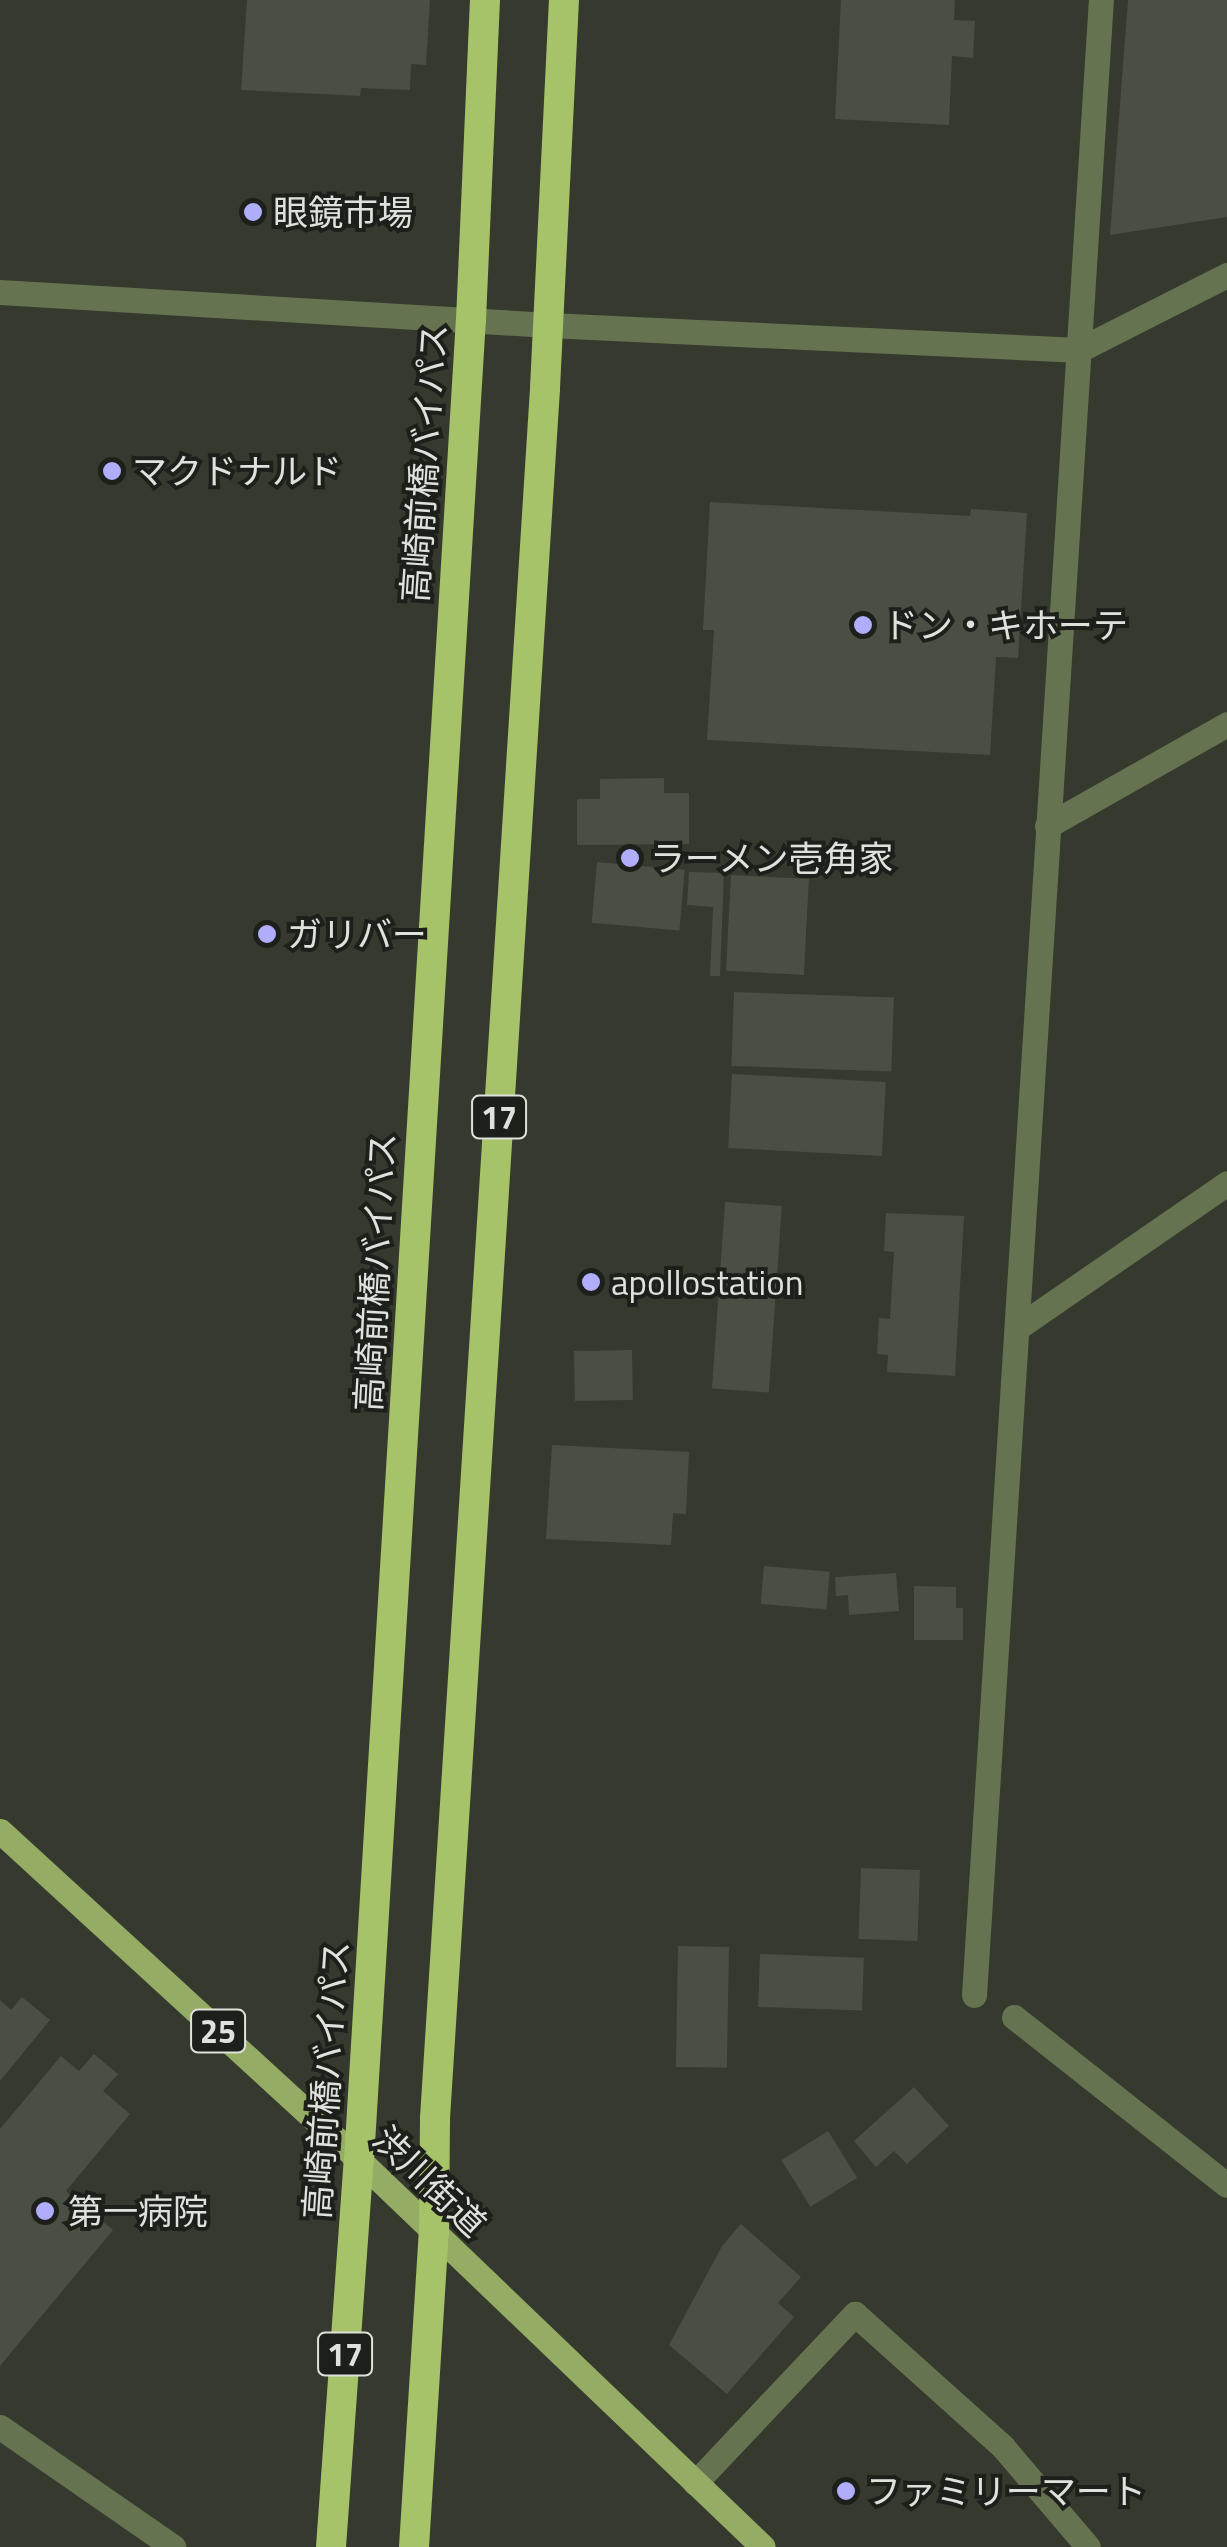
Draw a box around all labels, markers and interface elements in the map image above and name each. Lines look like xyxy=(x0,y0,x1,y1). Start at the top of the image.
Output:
place label: 眼鏡市場 xyxy=(273,191,413,233)
marker: 眼鏡市場 xyxy=(242,201,264,223)
street label: 高崎前橋バイパス xyxy=(393,322,455,604)
place label: マクドナルド xyxy=(132,450,342,492)
marker: マクドナルド xyxy=(101,460,123,482)
place label: ドン・キホーテ xyxy=(883,604,1128,646)
marker: ドン・キホーテ xyxy=(852,614,874,636)
place label: ラーメン壱角家 xyxy=(650,837,895,879)
marker: ラーメン壱角家 xyxy=(619,847,641,869)
place label: ガリバー xyxy=(287,913,427,955)
marker: ガリバー xyxy=(256,923,278,945)
road number: 17 xyxy=(469,1090,529,1144)
street label: 高崎前橋バイパス xyxy=(347,1131,403,1413)
place label: apollostation xyxy=(611,1261,803,1303)
marker: apollostation xyxy=(580,1271,602,1293)
street label: 高崎前橋バイパス xyxy=(295,1939,357,2221)
road number: 25 xyxy=(188,2004,248,2058)
street label: 渋川街道 xyxy=(365,2117,495,2245)
place label: 第一病院 xyxy=(68,2190,208,2232)
marker: 第一病院 xyxy=(32,2198,58,2224)
road number: 17 xyxy=(315,2327,375,2381)
place label: ファミリーマート xyxy=(866,2470,1146,2512)
marker: ファミリーマート xyxy=(835,2480,857,2502)

